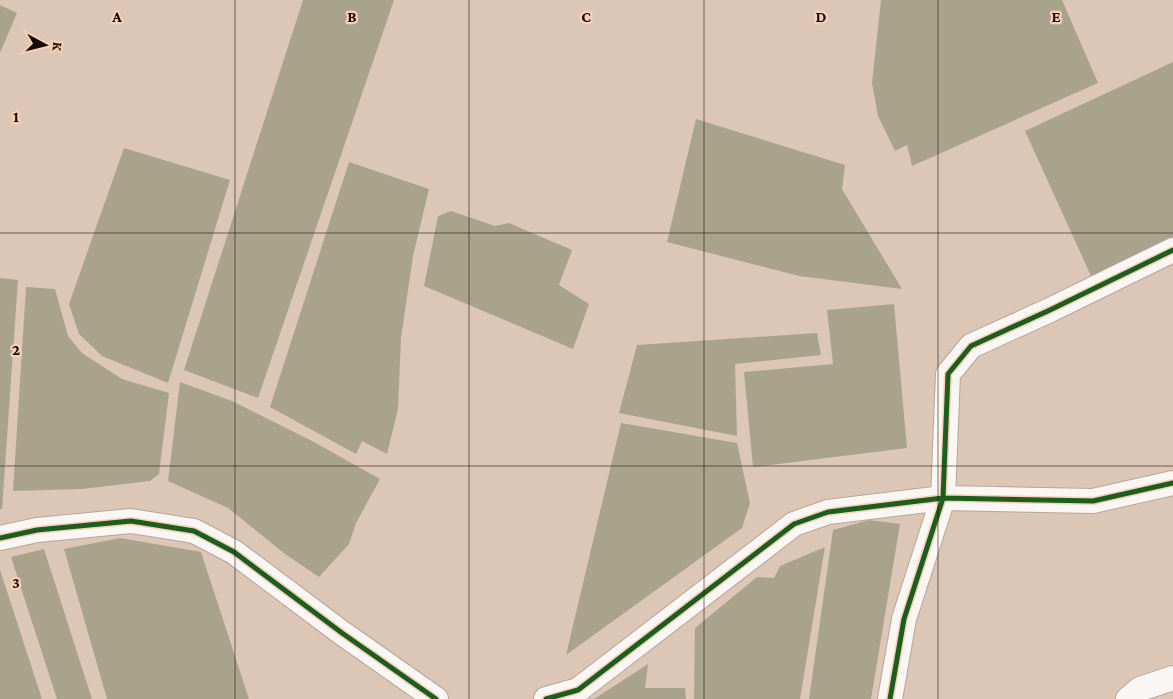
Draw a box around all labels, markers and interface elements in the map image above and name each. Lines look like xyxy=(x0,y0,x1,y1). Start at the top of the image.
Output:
text: A xyxy=(111,8,122,25)
text: B xyxy=(347,8,357,25)
text: C xyxy=(581,8,591,25)
text: D xyxy=(815,8,827,25)
text: E xyxy=(1051,8,1061,25)
north arrow xyxy=(20,20,70,70)
text: K xyxy=(49,41,66,53)
text: 1 xyxy=(13,108,19,125)
text: 2 xyxy=(12,341,20,358)
text: 3 xyxy=(12,574,20,591)

